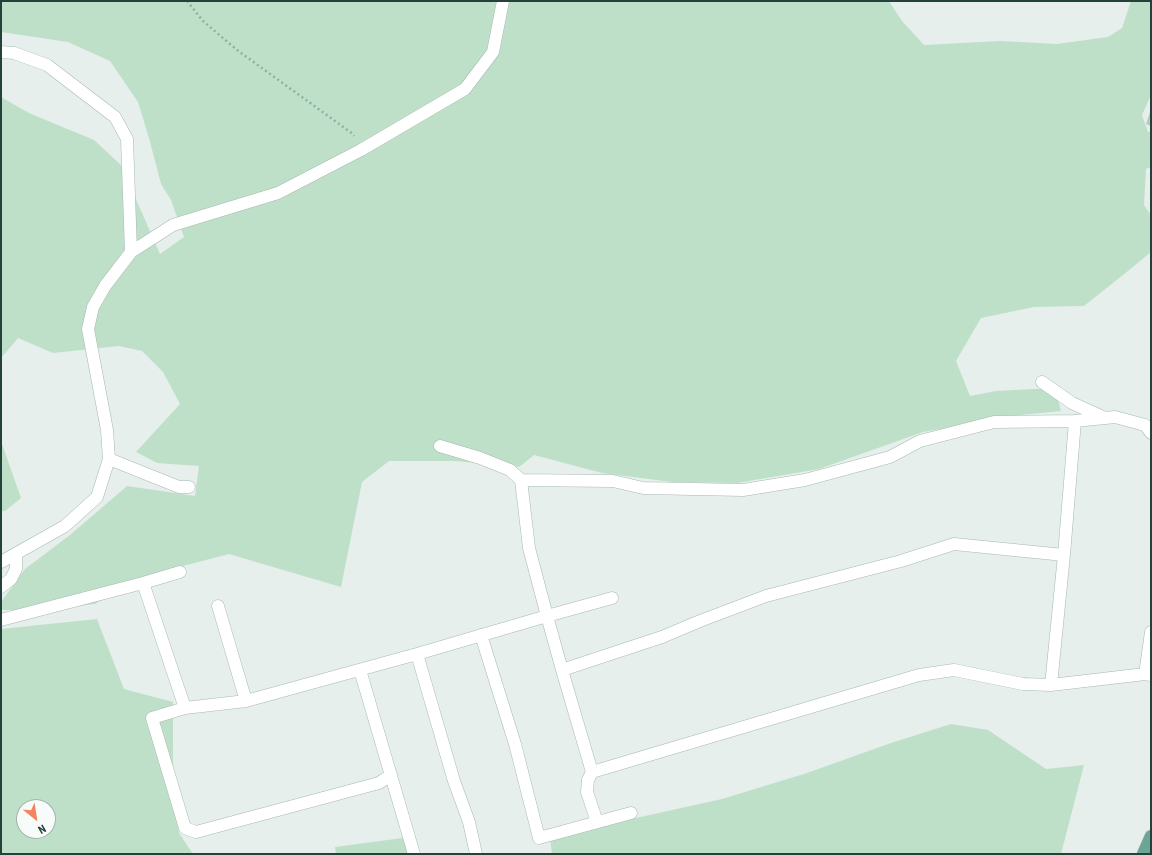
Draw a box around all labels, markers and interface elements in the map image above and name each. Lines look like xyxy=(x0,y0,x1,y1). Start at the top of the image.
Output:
north arrow xyxy=(16,799,56,839)
text: N xyxy=(36,822,48,836)

